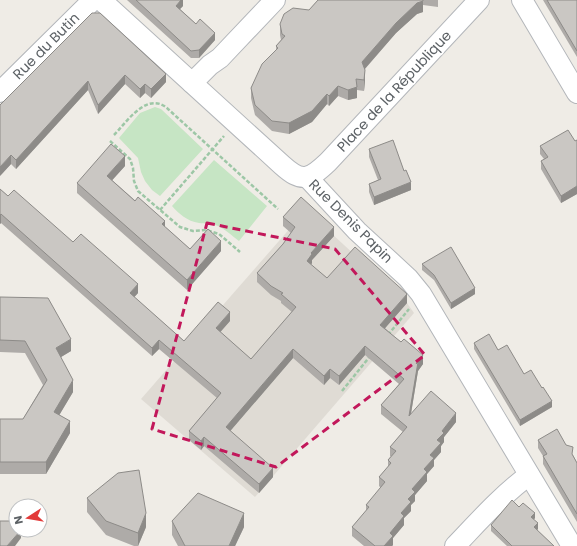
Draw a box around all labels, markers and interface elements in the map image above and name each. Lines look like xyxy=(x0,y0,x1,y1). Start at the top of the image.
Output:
street label: Rue du Butin xyxy=(8,8,84,84)
street label: Place de la République xyxy=(332,26,456,156)
street label: Rue Denis Papin xyxy=(305,175,397,267)
north arrow xyxy=(8,498,48,538)
text: N xyxy=(10,514,27,526)

